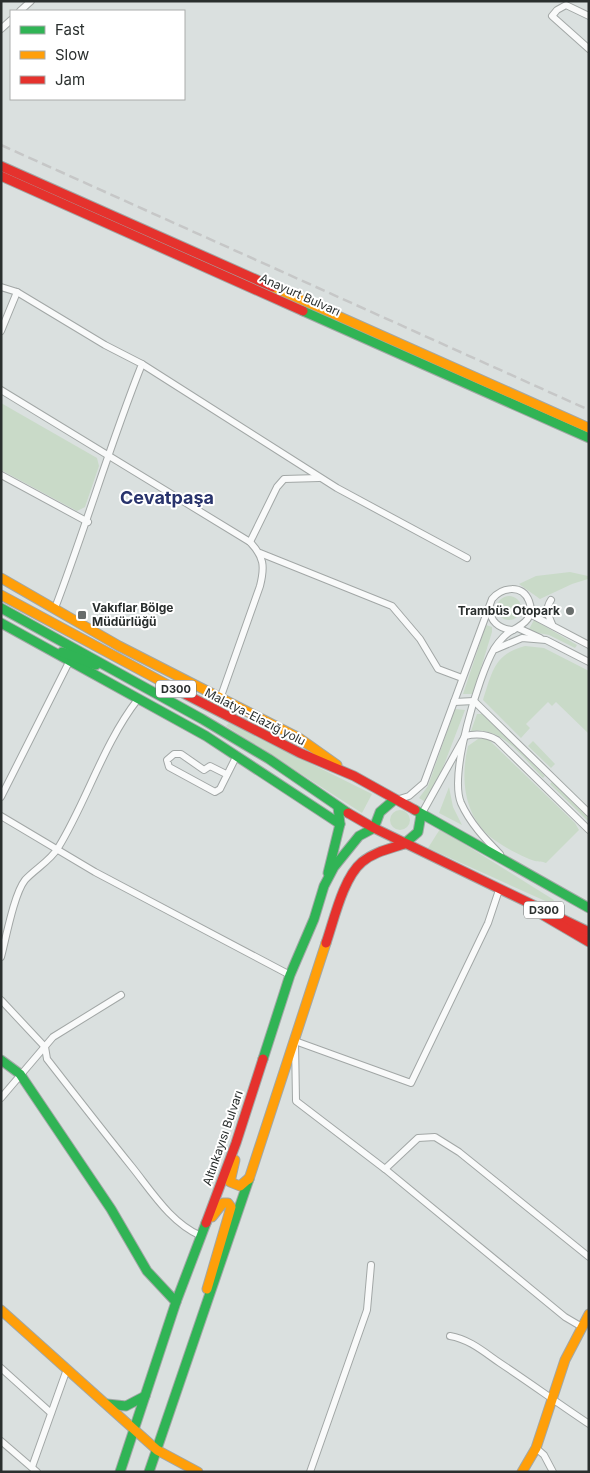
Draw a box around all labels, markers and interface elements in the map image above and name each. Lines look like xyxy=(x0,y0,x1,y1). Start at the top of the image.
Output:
legend xyxy=(10,10,185,100)
text: Fast xyxy=(55,20,85,39)
text: Slow xyxy=(55,45,89,64)
text: Jam xyxy=(55,70,85,89)
street label: Anayurt Bulvarı xyxy=(258,270,343,319)
district label: Cevatpaşa xyxy=(120,487,214,508)
place label: Vakıflar Bölge Müdürlüğü xyxy=(92,600,173,629)
place label: Trambüs Otopark xyxy=(458,603,560,618)
marker: Trambüs Otopark xyxy=(564,605,576,617)
marker: Vakıflar Bölge Müdürlüğü xyxy=(76,609,88,621)
road number: D300 xyxy=(156,681,196,698)
street label: Malatya-Elazığ yolu xyxy=(202,685,308,748)
road number: D300 xyxy=(524,902,564,918)
street label: Altınkayısı Bulvarı xyxy=(199,1088,246,1187)

